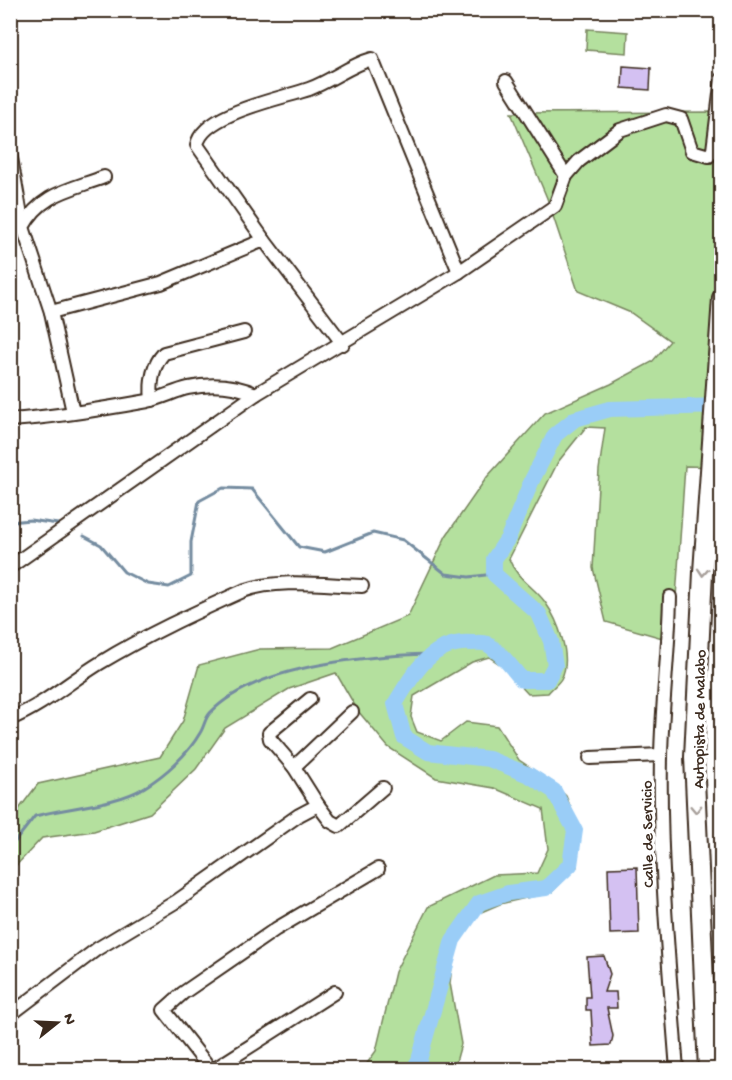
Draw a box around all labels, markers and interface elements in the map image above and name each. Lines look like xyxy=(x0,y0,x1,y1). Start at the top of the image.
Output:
one-way arrow xyxy=(696,568,709,577)
street label: Autopista de Malabo xyxy=(691,650,712,789)
street label: Calle de Servicio xyxy=(639,780,660,888)
one-way arrow xyxy=(690,805,703,814)
north arrow xyxy=(27,993,87,1053)
text: N xyxy=(57,1012,79,1028)

